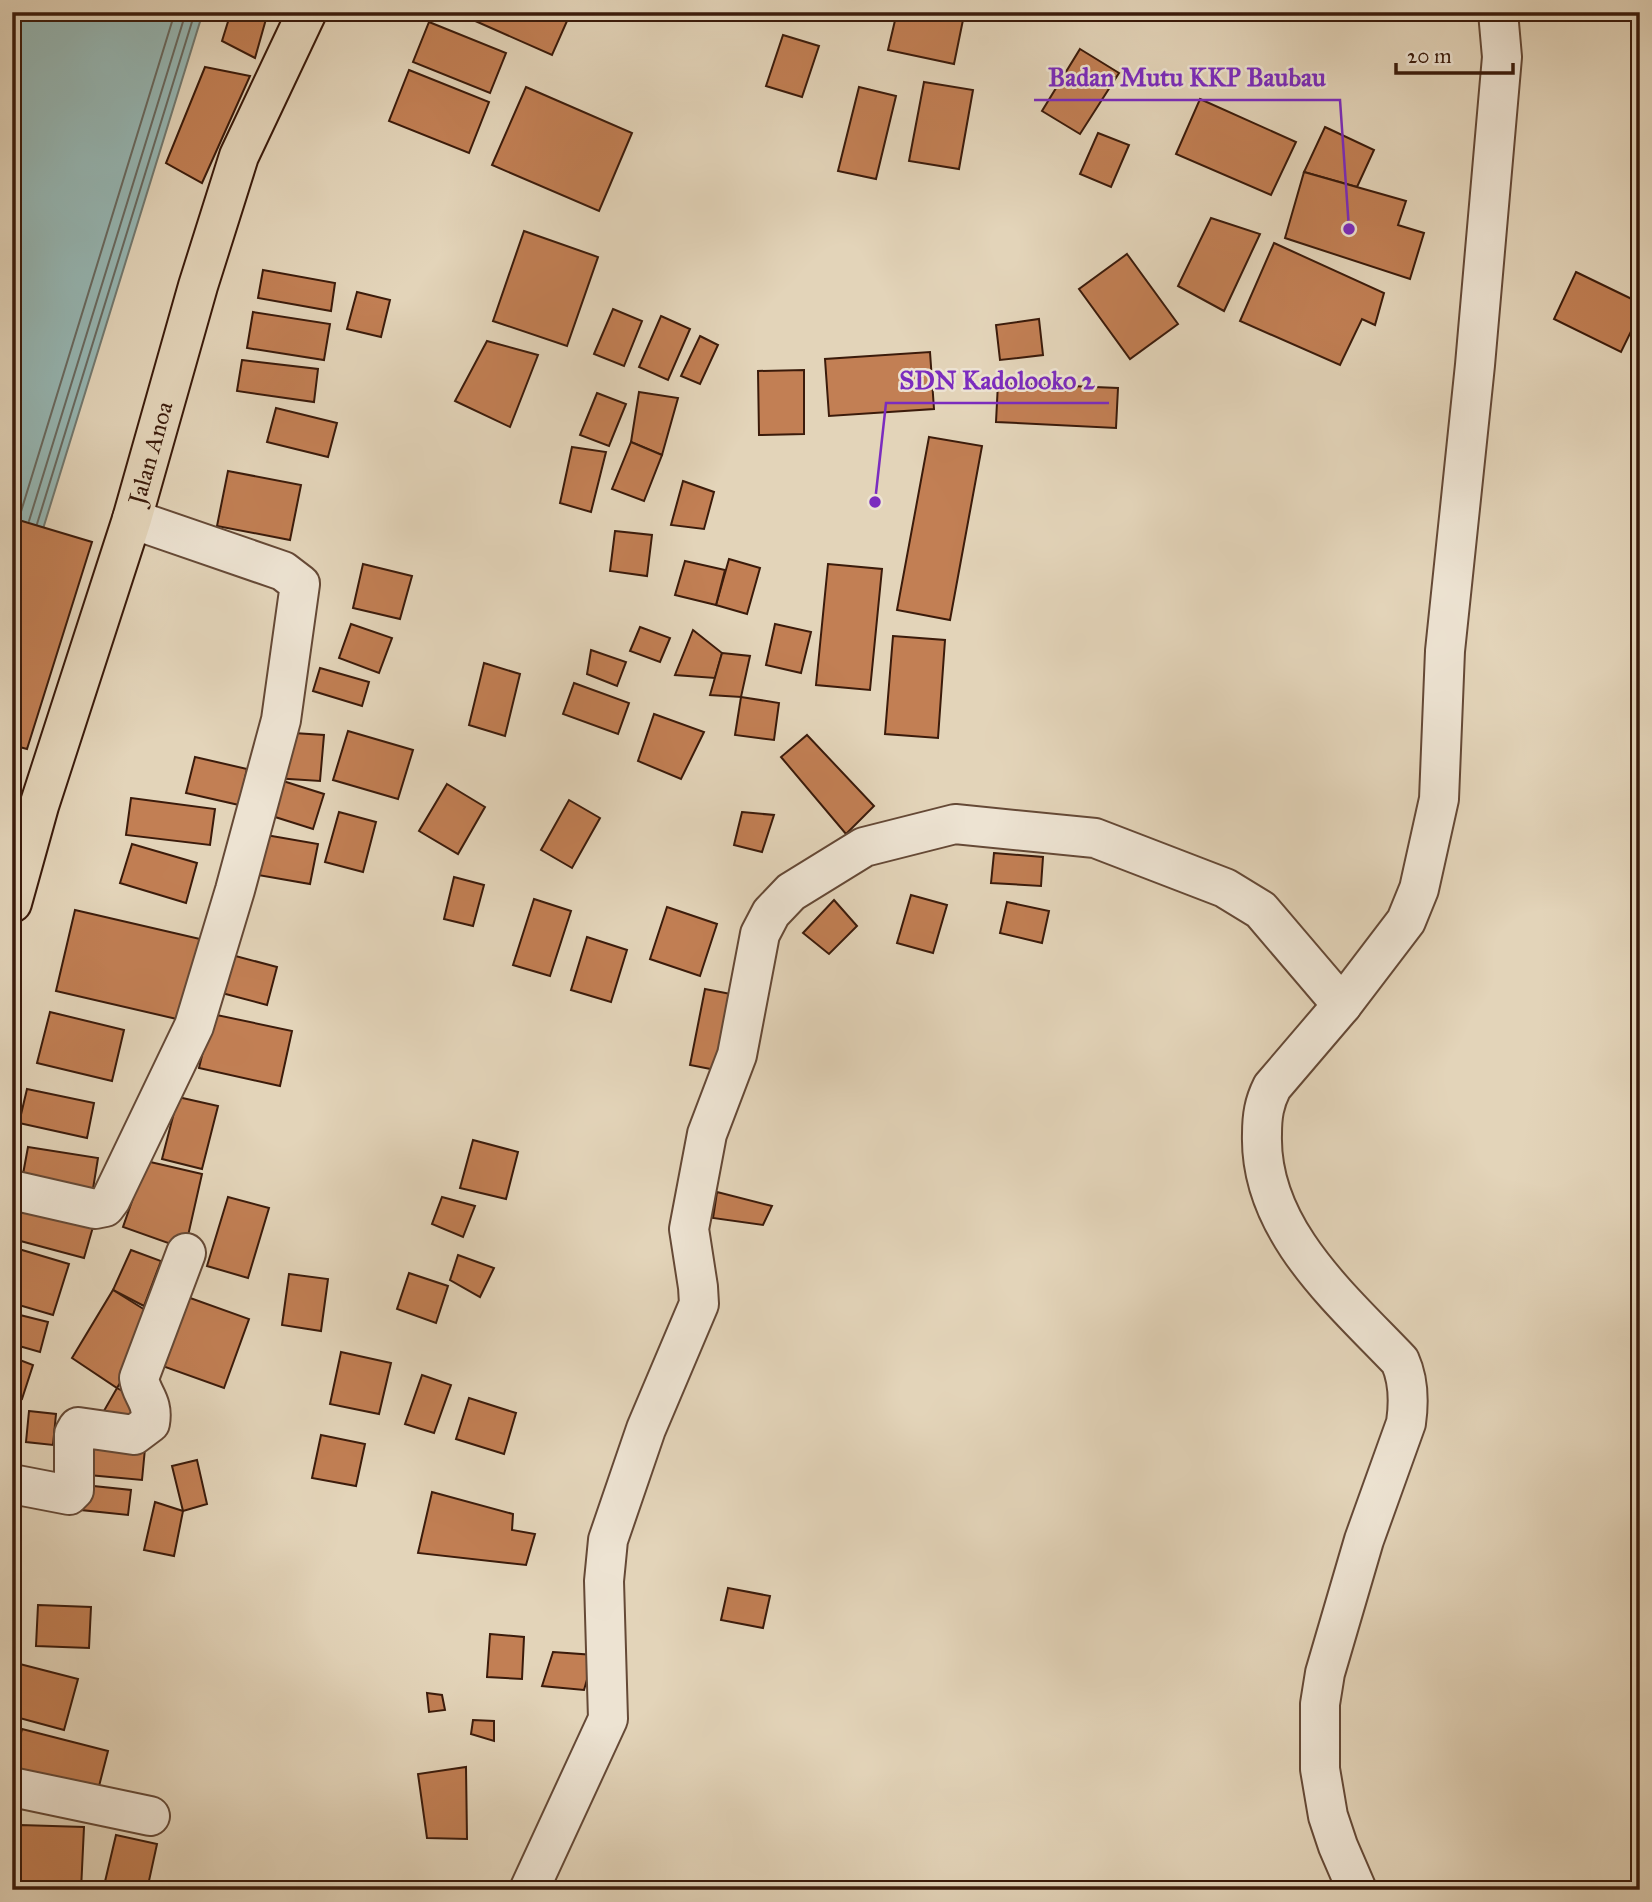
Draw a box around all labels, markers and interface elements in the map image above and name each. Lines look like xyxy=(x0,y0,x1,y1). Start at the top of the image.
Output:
scale bar xyxy=(1396,32,1514,76)
text: 20 m xyxy=(1407,43,1452,69)
callout: Badan Mutu KKP Baubau xyxy=(1034,53,1340,100)
text: Badan Mutu KKP Baubau xyxy=(1048,61,1326,93)
callout: SDN Kadolooko 2 xyxy=(886,356,1109,403)
text: SDN Kadolooko 2 xyxy=(899,364,1096,396)
street label: Jalan Anoa xyxy=(121,397,180,511)

